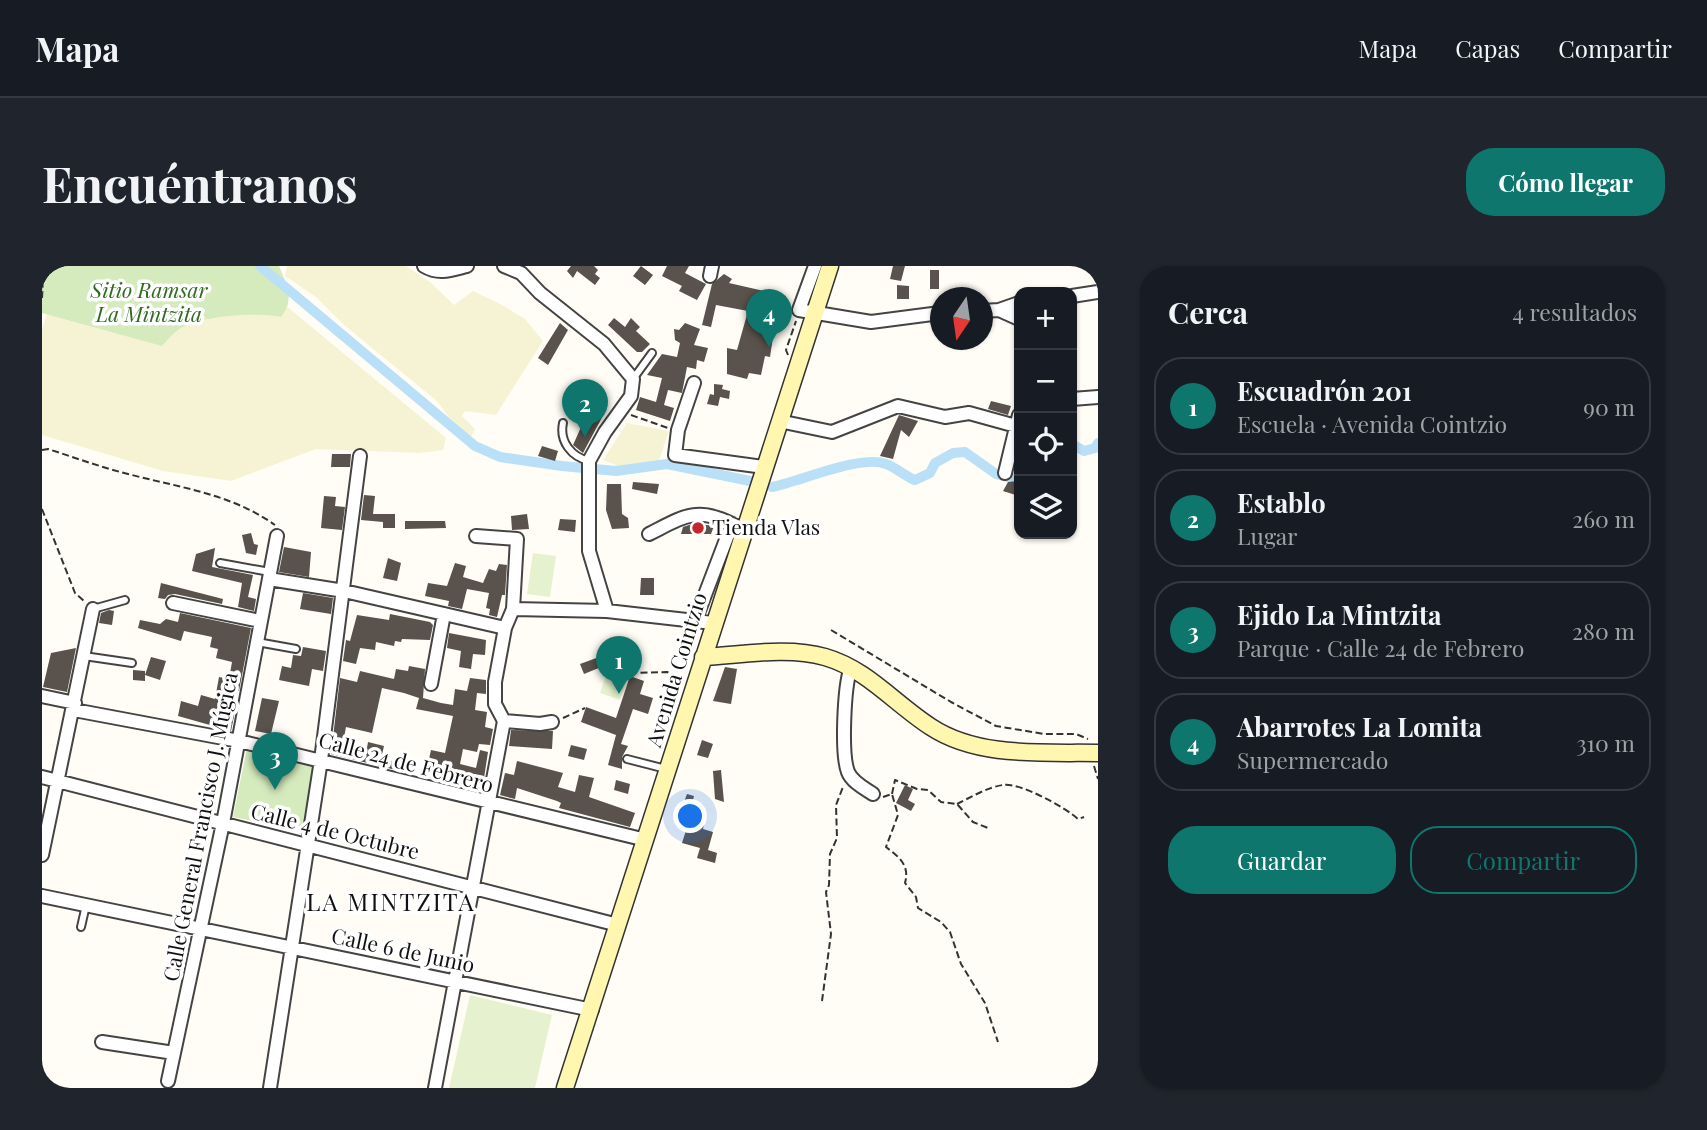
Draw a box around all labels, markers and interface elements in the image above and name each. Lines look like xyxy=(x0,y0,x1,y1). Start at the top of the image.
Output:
text: Mapa xyxy=(35,26,119,70)
text: Mapa xyxy=(1359,32,1417,64)
text: Capas xyxy=(1455,32,1520,64)
text: Compartir xyxy=(1558,32,1672,64)
button: Cómo llegar xyxy=(1466,148,1665,216)
text: Encuéntranos xyxy=(42,150,358,215)
park label: Sitio Ramsar La Mintzita xyxy=(90,275,208,327)
north arrow xyxy=(930,287,993,350)
map controls xyxy=(1014,287,1077,539)
button: + xyxy=(1014,287,1077,350)
pin: 4 xyxy=(746,289,792,347)
text: Cerca xyxy=(1168,292,1248,332)
text: 4 resultados xyxy=(1512,296,1637,327)
button: − xyxy=(1014,350,1077,413)
text: Escuadrón 201 xyxy=(1237,373,1412,408)
pin: 2 xyxy=(562,379,608,437)
text: 1 xyxy=(1189,391,1197,422)
text: 90 m xyxy=(1583,391,1635,422)
text: Escuela · Avenida Cointzio xyxy=(1237,408,1507,439)
button: locate xyxy=(1014,413,1077,476)
button: layers xyxy=(1014,476,1077,539)
text: Establo xyxy=(1237,485,1326,520)
text: 2 xyxy=(1187,503,1199,534)
text: 260 m xyxy=(1572,503,1635,534)
place label: Tienda Vlas xyxy=(712,512,820,540)
marker: Tienda Vlas xyxy=(690,520,706,536)
text: Lugar xyxy=(1237,520,1298,551)
street label: Avenida Cointzio xyxy=(638,589,712,751)
text: Ejido La Mintzita xyxy=(1237,597,1442,632)
text: 3 xyxy=(1187,615,1199,646)
text: 280 m xyxy=(1572,615,1635,646)
text: Parque · Calle 24 de Febrero xyxy=(1237,632,1524,663)
pin: 1 xyxy=(596,636,642,694)
street label: Calle General Francisco J. Múgica xyxy=(155,669,243,984)
text: Abarrotes La Lomita xyxy=(1237,709,1482,744)
street label: Calle 24 de Febrero xyxy=(316,724,497,798)
text: 4 xyxy=(1187,727,1199,758)
text: 310 m xyxy=(1576,727,1635,758)
pin: 3 xyxy=(252,732,298,790)
text: Supermercado xyxy=(1237,744,1388,775)
street label: Calle 4 de Octubre xyxy=(248,796,423,865)
your location xyxy=(673,799,707,833)
button: Guardar xyxy=(1168,826,1396,894)
button: Compartir xyxy=(1410,826,1637,894)
district label: LA MINTZITA xyxy=(306,885,476,917)
street label: Calle 6 de Junio xyxy=(329,920,478,978)

